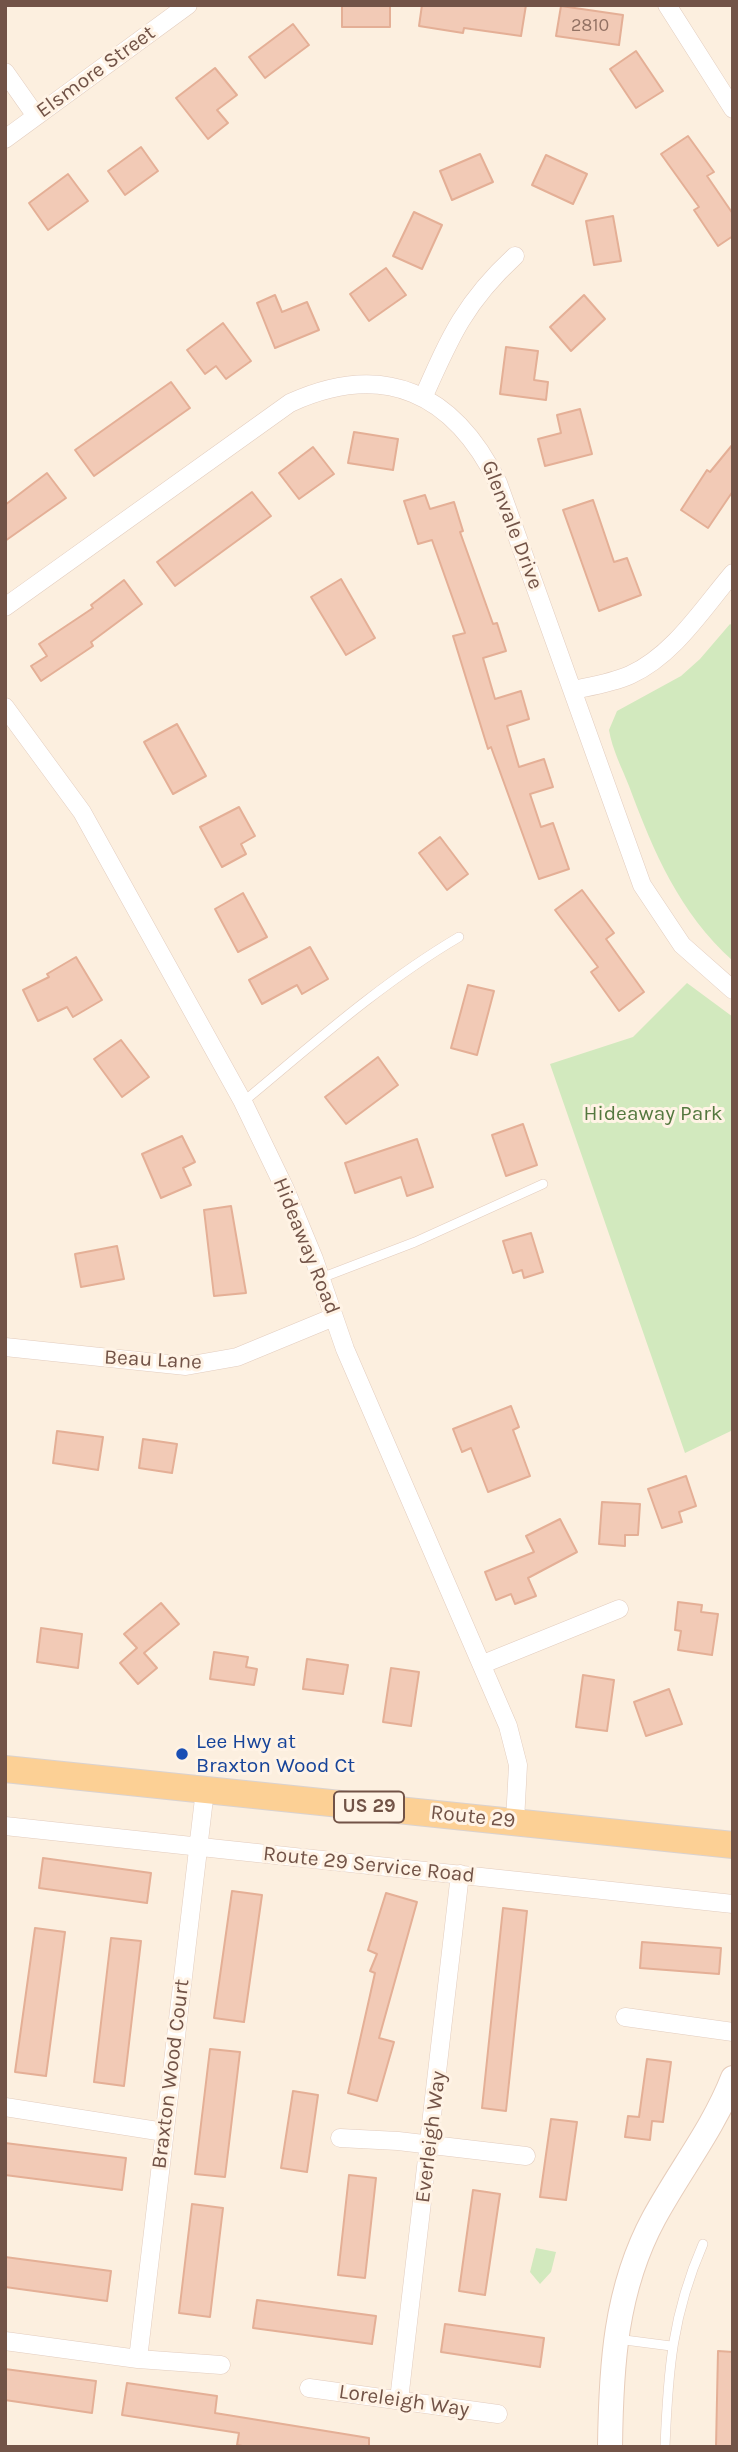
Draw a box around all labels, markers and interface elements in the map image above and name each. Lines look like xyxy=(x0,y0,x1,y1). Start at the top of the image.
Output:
house number: 2810 xyxy=(571,15,609,37)
street label: Elsmore Street xyxy=(32,20,160,124)
street label: Glenvale Drive xyxy=(476,457,548,593)
park label: Hideaway Park xyxy=(583,1101,723,1127)
street label: Hideaway Road xyxy=(267,1174,345,1318)
street label: Beau Lane xyxy=(103,1345,203,1375)
place label: Lee Hwy at Braxton Wood Ct xyxy=(196,1729,355,1779)
marker: Lee Hwy at Braxton Wood Ct xyxy=(174,1746,190,1762)
road number: US 29 xyxy=(334,1792,404,1823)
street label: Route 29 xyxy=(429,1800,517,1834)
street label: Route 29 Service Road xyxy=(262,1841,476,1889)
street label: Braxton Wood Court xyxy=(147,1978,195,2170)
street label: Everleigh Way xyxy=(410,2070,452,2204)
street label: Loreleigh Way xyxy=(337,2379,471,2423)

